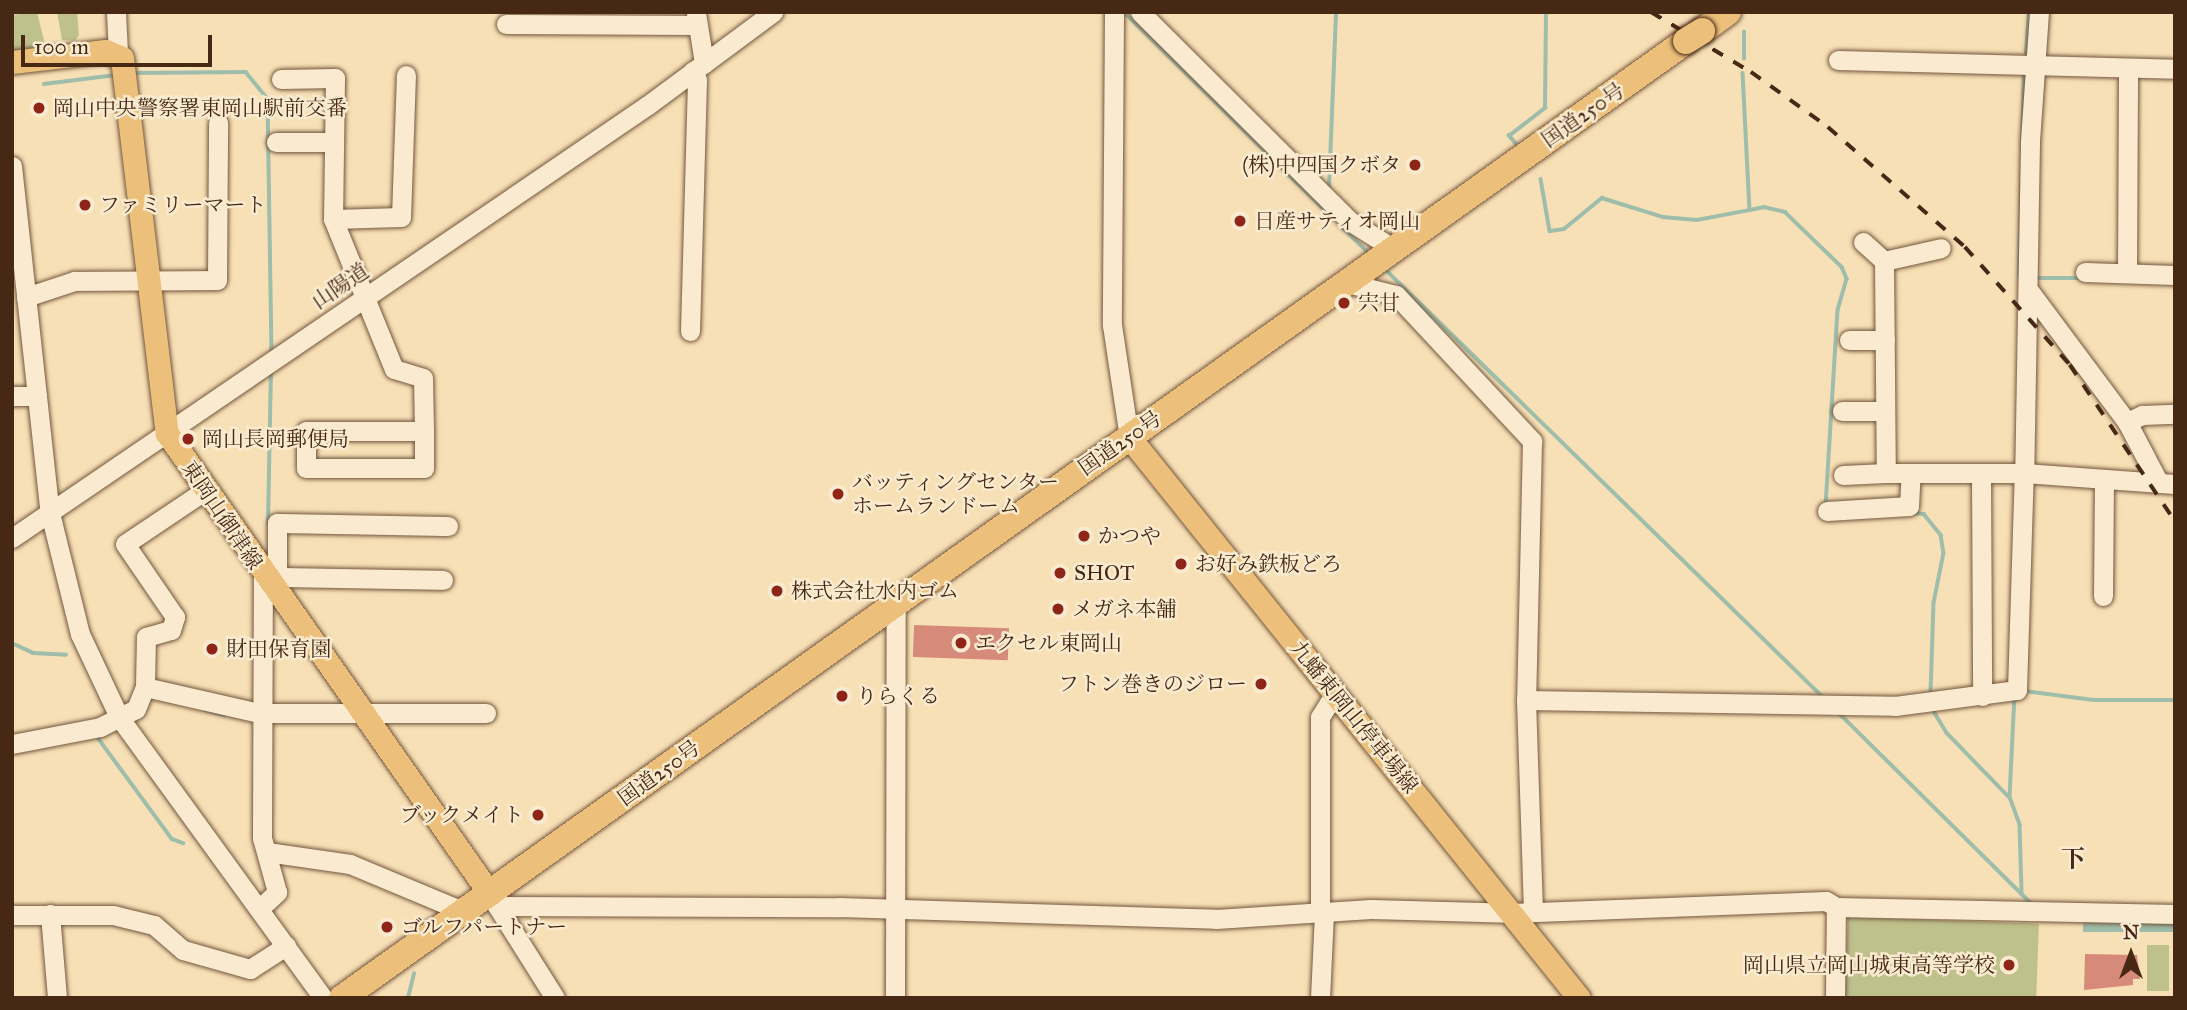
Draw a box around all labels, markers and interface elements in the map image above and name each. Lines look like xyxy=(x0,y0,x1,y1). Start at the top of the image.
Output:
scale bar xyxy=(24,21,215,65)
text: 100 m xyxy=(34,34,89,60)
street label: 国道250号 xyxy=(1537,77,1629,153)
place label: 岡山中央警察署東岡山駅前交番 xyxy=(53,95,347,121)
marker: 岡山中央警察署東岡山駅前交番 xyxy=(31,100,47,116)
place label: (株)中四国クボタ xyxy=(1242,152,1401,178)
marker: (株)中四国クボタ xyxy=(1407,157,1423,173)
place label: ファミリーマート xyxy=(99,192,267,218)
marker: ファミリーマート xyxy=(77,197,93,213)
place label: 日産サティオ岡山 xyxy=(1254,208,1422,234)
marker: 日産サティオ岡山 xyxy=(1232,213,1248,229)
street label: 山陽道 xyxy=(307,258,373,314)
place label: 宍甘 xyxy=(1358,290,1400,316)
marker: 宍甘 xyxy=(1336,295,1352,311)
street label: 国道250号 xyxy=(1074,405,1166,481)
place label: 岡山長岡郵便局 xyxy=(202,426,349,452)
marker: 岡山長岡郵便局 xyxy=(180,431,196,447)
street label: 東岡山御津線 xyxy=(176,456,268,574)
place label: バッティングセンター ホームランドーム xyxy=(852,469,1062,519)
marker: バッティングセンター ホームランドーム xyxy=(830,486,846,502)
place label: かつや xyxy=(1098,523,1161,549)
marker: かつや xyxy=(1076,528,1092,544)
place label: お好み鉄板どろ xyxy=(1195,551,1342,577)
marker: お好み鉄板どろ xyxy=(1173,556,1189,572)
place label: SHOT xyxy=(1074,560,1134,586)
marker: SHOT xyxy=(1052,565,1068,581)
place label: 株式会社水内ゴム xyxy=(791,578,959,604)
marker: 株式会社水内ゴム xyxy=(769,583,785,599)
place label: メガネ本舗 xyxy=(1072,596,1177,622)
marker: メガネ本舗 xyxy=(1050,601,1066,617)
place label: エクセル東岡山 xyxy=(975,630,1122,656)
marker: エクセル東岡山 xyxy=(953,635,969,651)
place label: 財田保育園 xyxy=(226,636,331,662)
street label: 九蟠東岡山停車場線 xyxy=(1285,636,1423,798)
marker: 財田保育園 xyxy=(204,641,220,657)
place label: フトン巻きのジロー xyxy=(1058,671,1247,697)
marker: フトン巻きのジロー xyxy=(1253,676,1269,692)
place label: りらくる xyxy=(856,683,940,709)
marker: りらくる xyxy=(834,688,850,704)
street label: 国道250号 xyxy=(613,735,705,811)
place label: ブックメイト xyxy=(398,802,524,828)
marker: ブックメイト xyxy=(530,807,546,823)
district label: 下 xyxy=(2061,846,2085,874)
place label: ゴルフパートナー xyxy=(401,914,569,940)
marker: ゴルフパートナー xyxy=(379,919,395,935)
north arrow xyxy=(2096,919,2166,989)
text: N xyxy=(2123,921,2139,944)
place label: 岡山県立岡山城東高等学校 xyxy=(1743,952,1995,978)
marker: 岡山県立岡山城東高等学校 xyxy=(2001,957,2017,973)

